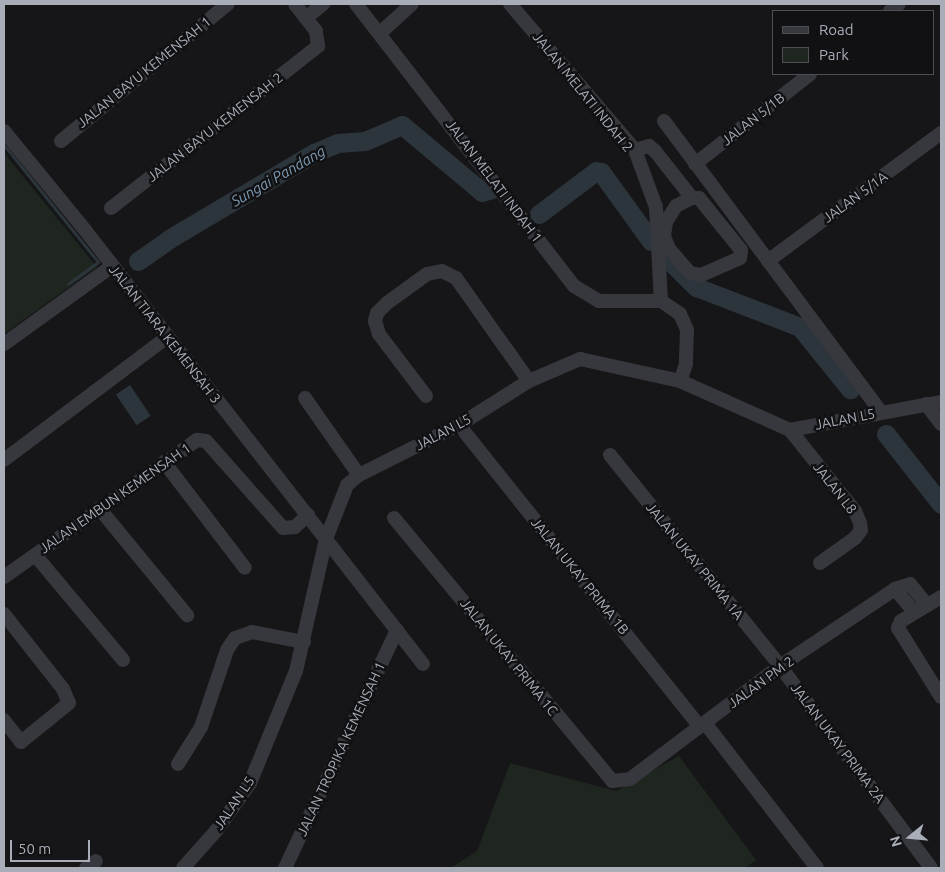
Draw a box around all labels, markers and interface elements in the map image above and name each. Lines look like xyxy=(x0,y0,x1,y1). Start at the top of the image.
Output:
legend xyxy=(772,10,935,75)
street label: JALAN BAYU KEMENSAH 1 xyxy=(74,13,214,131)
text: Road xyxy=(819,21,854,38)
street label: JALAN MELATI INDAH 2 xyxy=(529,29,637,155)
text: Park xyxy=(819,46,849,63)
street label: JALAN BAYU KEMENSAH 2 xyxy=(144,69,286,185)
street label: JALAN 5/1B xyxy=(718,89,788,149)
street label: JALAN MELATI INDAH 1 xyxy=(442,116,546,246)
water label: Sungai Pandang xyxy=(228,142,328,210)
street label: JALAN 5/1A xyxy=(819,168,891,226)
street label: JALAN TIARA KEMENSAH 3 xyxy=(106,261,224,407)
street label: JALAN L5 xyxy=(814,405,876,433)
street label: JALAN L5 xyxy=(412,410,474,454)
street label: JALAN EMBUN KEMENSAH 1 xyxy=(36,439,194,557)
street label: JALAN L8 xyxy=(810,459,860,517)
street label: JALAN UKAY PRIMA 1A xyxy=(643,499,747,623)
street label: JALAN UKAY PRIMA 1B xyxy=(528,514,632,638)
street label: JALAN UKAY PRIMA 1C xyxy=(457,595,561,719)
street label: JALAN PM 2 xyxy=(725,652,797,712)
street label: JALAN TROPIKA KEMENSAH 1 xyxy=(293,659,389,839)
street label: JALAN UKAY PRIMA 2A xyxy=(787,680,889,806)
street label: JALAN L5 xyxy=(210,773,258,833)
north arrow xyxy=(885,812,935,862)
scale bar xyxy=(12,830,92,862)
text: N xyxy=(886,834,905,849)
text: 50 m xyxy=(18,840,51,857)

